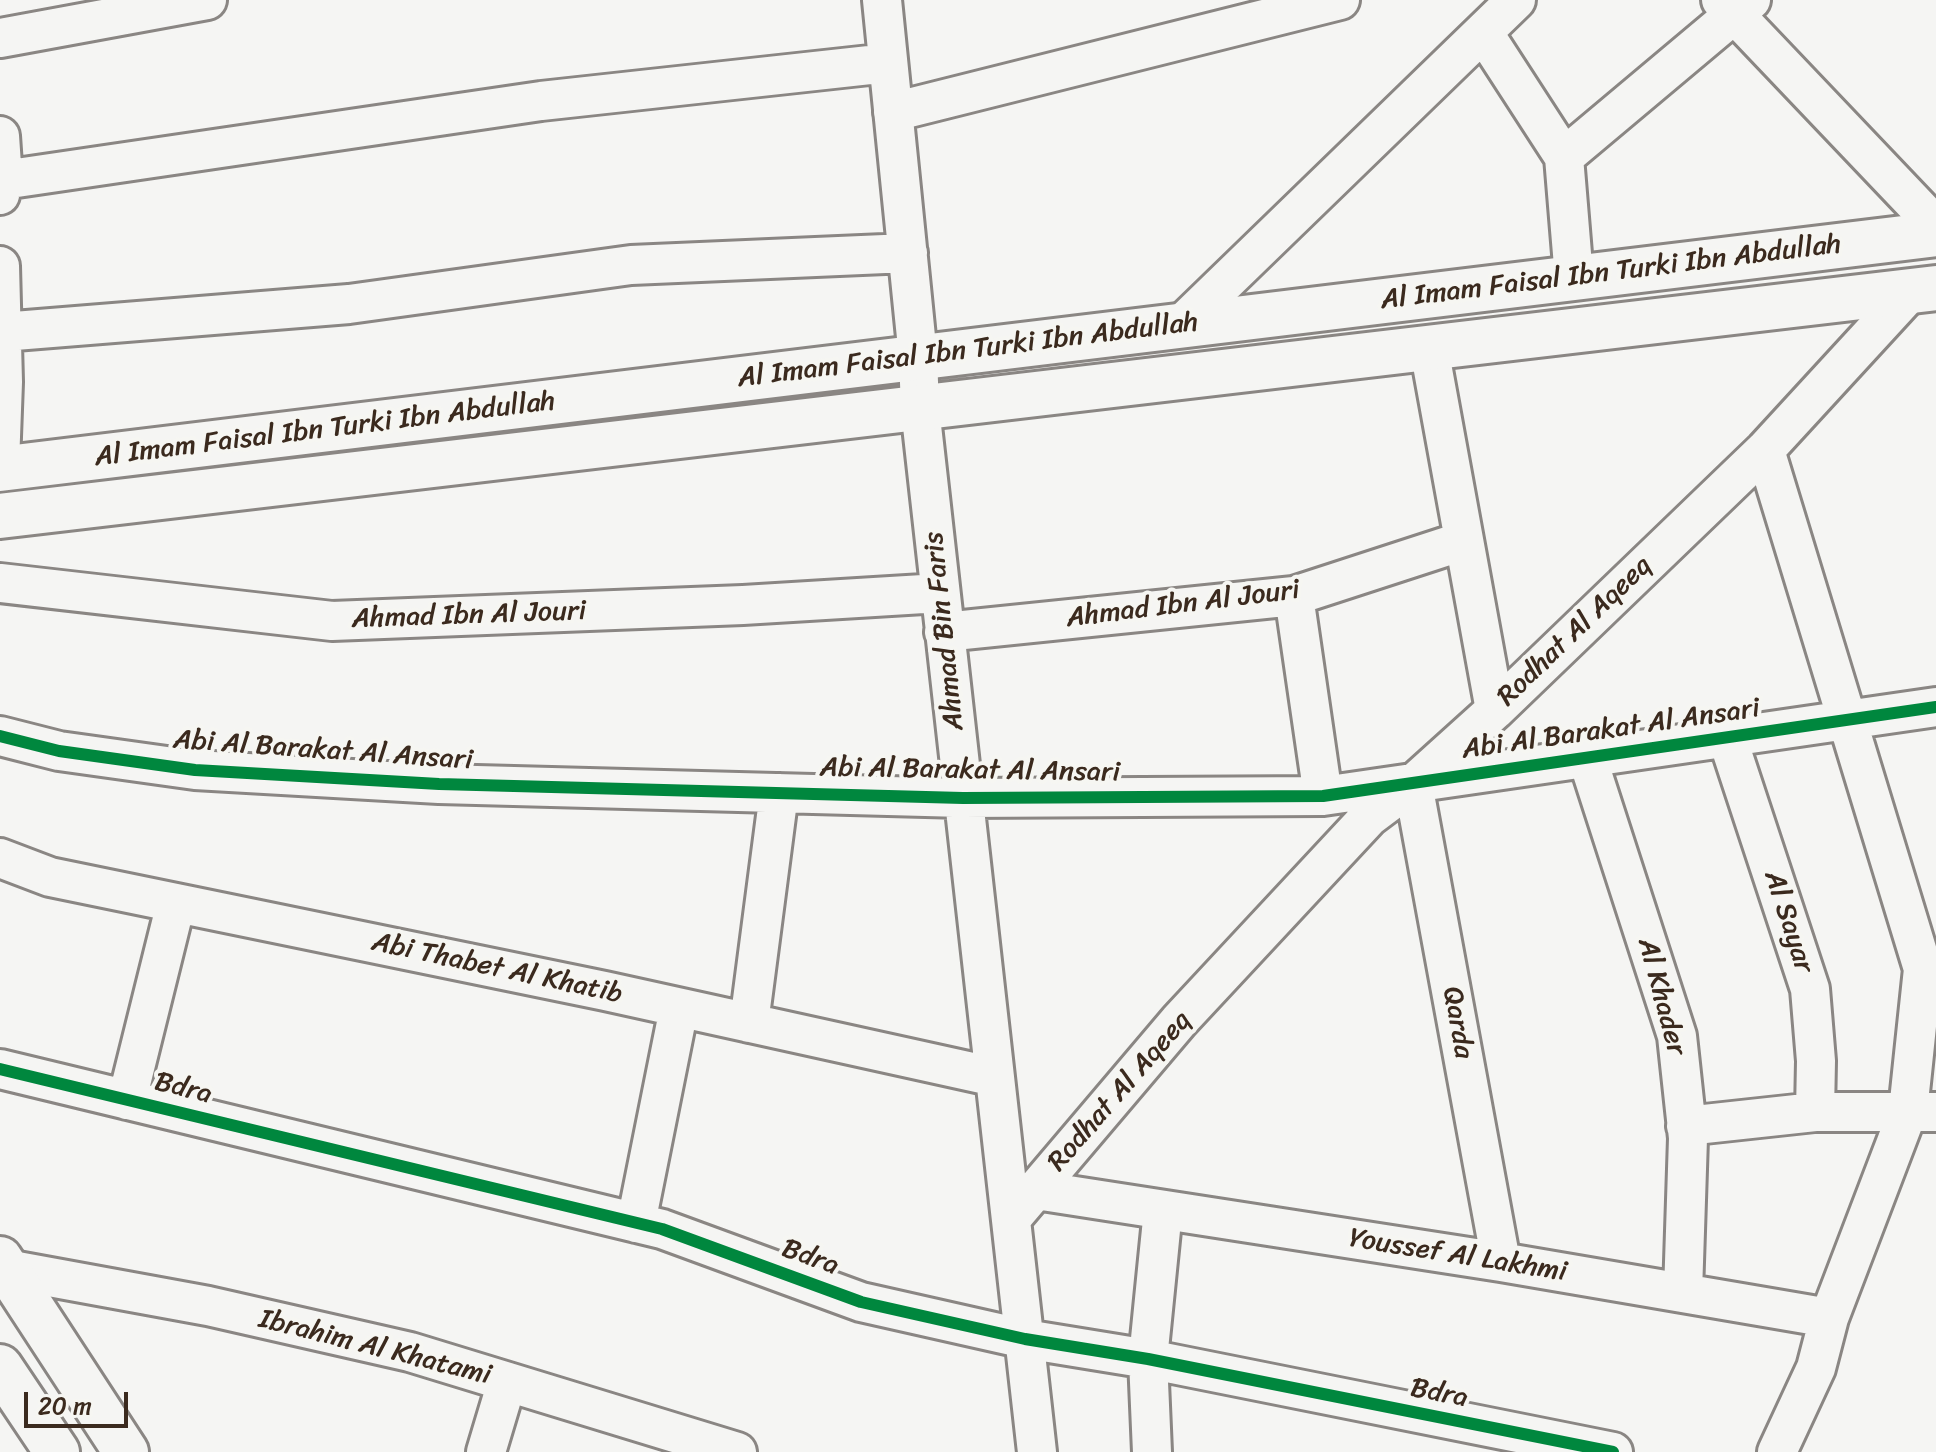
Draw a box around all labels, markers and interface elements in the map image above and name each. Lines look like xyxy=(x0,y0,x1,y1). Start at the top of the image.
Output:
street label: Al Imam Faisal Ibn Turki Ibn Abdullah xyxy=(1379,228,1843,318)
street label: Al Imam Faisal Ibn Turki Ibn Abdullah xyxy=(736,306,1200,396)
street label: Al Imam Faisal Ibn Turki Ibn Abdullah xyxy=(93,385,557,475)
street label: Ahmad Bin Faris xyxy=(918,530,972,732)
street label: Rodhat Al Aqeeq xyxy=(1491,550,1659,714)
street label: Ahmad Ibn Al Jouri xyxy=(1064,574,1302,636)
street label: Ahmad Ibn Al Jouri xyxy=(351,595,587,637)
street label: Abi Al Barakat Al Ansari xyxy=(1460,692,1762,768)
street label: Abi Al Barakat Al Ansari xyxy=(172,724,474,778)
street label: Abi Al Barakat Al Ansari xyxy=(820,752,1120,790)
street label: Al Sayar xyxy=(1756,867,1820,977)
street label: Abi Thabet Al Khatib xyxy=(369,926,625,1012)
street label: Al Khader xyxy=(1629,935,1693,1059)
street label: Qarda xyxy=(1434,984,1480,1062)
street label: Rodhat Al Aqeeq xyxy=(1041,1005,1199,1179)
street label: Bdra xyxy=(151,1066,215,1112)
street label: Youssef Al Lakhmi xyxy=(1347,1222,1569,1290)
street label: Bdra xyxy=(777,1232,843,1284)
street label: Ibrahim Al Khatami xyxy=(255,1303,495,1393)
street label: Bdra xyxy=(1407,1372,1471,1416)
scale bar xyxy=(28,1376,132,1426)
text: 20 m xyxy=(38,1385,92,1427)

